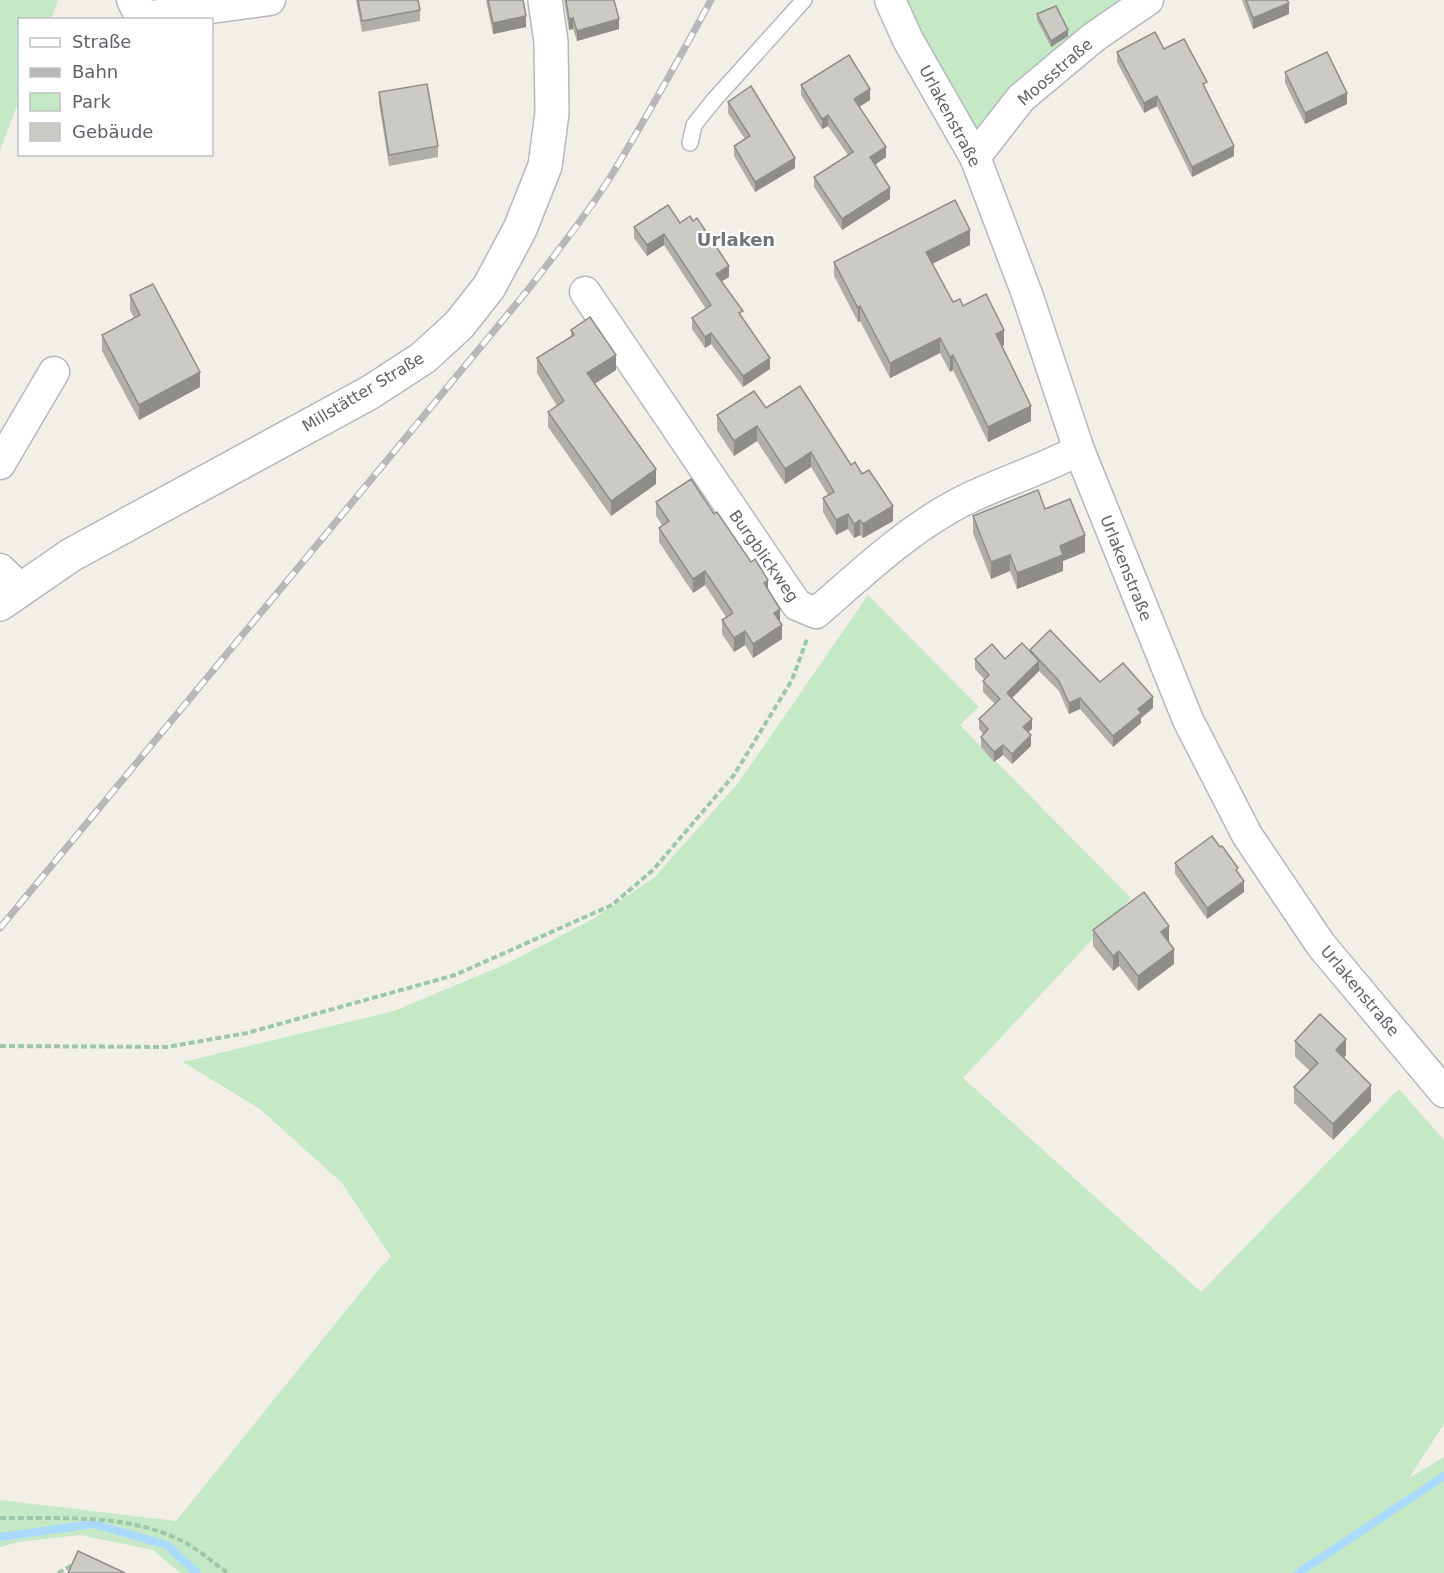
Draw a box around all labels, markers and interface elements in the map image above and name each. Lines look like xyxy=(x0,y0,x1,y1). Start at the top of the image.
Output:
legend xyxy=(18,18,213,156)
text: Straße xyxy=(72,31,131,52)
street label: Moosstraße xyxy=(1014,34,1096,110)
text: Bahn xyxy=(72,61,118,82)
street label: Urlakenstraße xyxy=(915,62,985,170)
text: Park xyxy=(72,91,111,112)
text: Gebäude xyxy=(72,121,153,142)
district label: Urlaken xyxy=(697,229,775,250)
street label: Millstätter Straße xyxy=(299,348,427,436)
street label: Burgblickweg xyxy=(725,506,803,606)
street label: Urlakenstraße xyxy=(1096,512,1156,624)
street label: Urlakenstraße xyxy=(1317,942,1403,1040)

